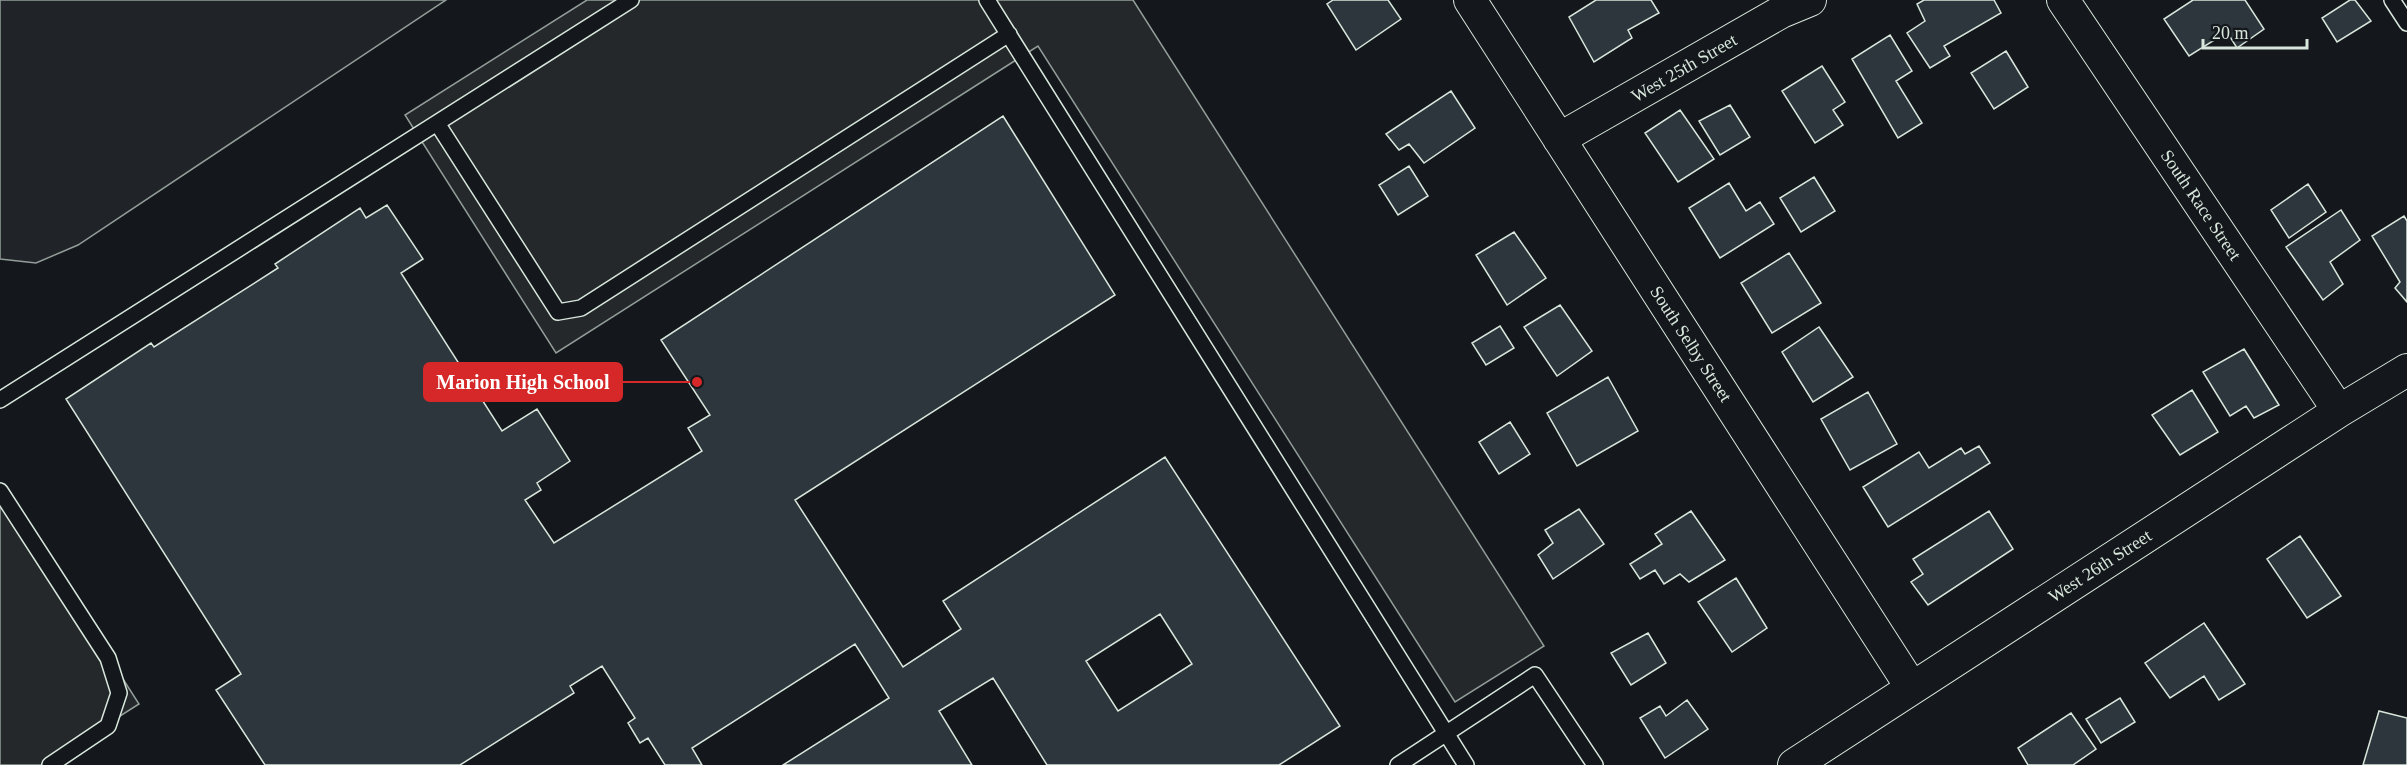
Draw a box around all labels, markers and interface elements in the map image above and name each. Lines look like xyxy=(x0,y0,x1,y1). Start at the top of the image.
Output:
scale bar xyxy=(2203,12,2306,50)
text: 20 m xyxy=(2212,23,2249,43)
street label: West 25th Street xyxy=(1628,30,1740,106)
street label: South Race Street xyxy=(2157,146,2245,264)
street label: South Selby Street xyxy=(1646,282,1736,406)
callout: Marion High School xyxy=(424,363,622,401)
text: Marion High School xyxy=(436,371,610,394)
street label: West 26th Street xyxy=(2045,525,2155,607)

